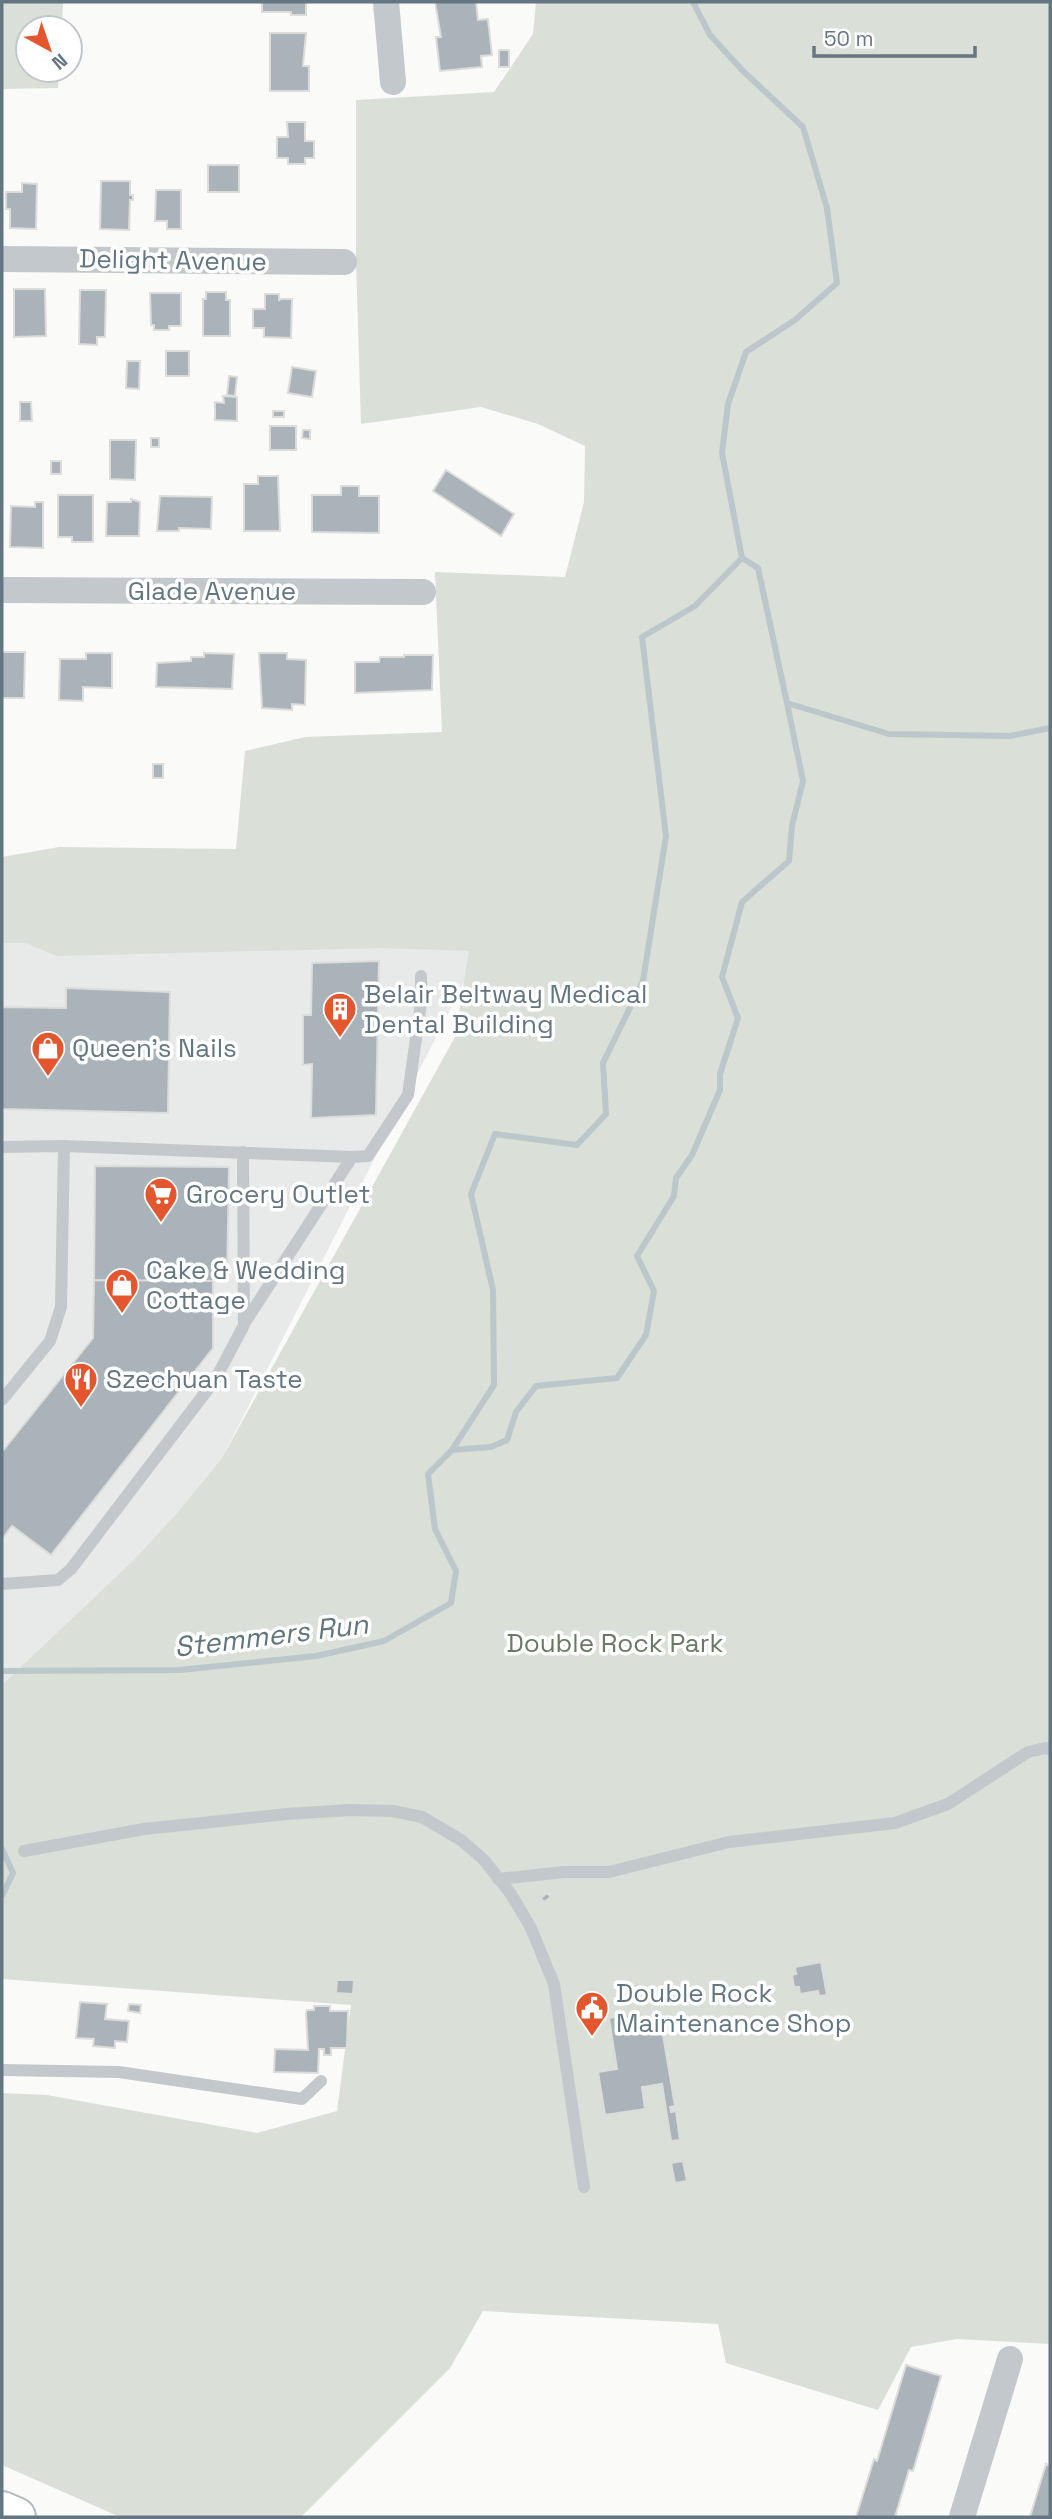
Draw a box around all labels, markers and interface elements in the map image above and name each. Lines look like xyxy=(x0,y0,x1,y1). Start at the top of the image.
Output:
north arrow xyxy=(14,14,84,84)
scale bar xyxy=(814,14,975,58)
text: 50 m xyxy=(824,25,874,52)
text: N xyxy=(47,48,73,75)
street label: Delight Avenue xyxy=(79,241,267,279)
street label: Glade Avenue xyxy=(128,574,296,608)
place label: Belair Beltway Medical Dental Building xyxy=(364,977,647,1041)
building icon: Belair Beltway Medical Dental Building xyxy=(321,990,359,1039)
shop icon: Queen’s Nails xyxy=(29,1029,67,1078)
place label: Queen’s Nails xyxy=(72,1031,237,1065)
supermarket icon: Grocery Outlet xyxy=(142,1175,180,1224)
place label: Grocery Outlet xyxy=(186,1177,370,1211)
place label: Cake & Wedding Cottage xyxy=(146,1253,345,1317)
shop icon: Cake & Wedding Cottage xyxy=(103,1266,141,1315)
restaurant icon: Szechuan Taste xyxy=(62,1360,100,1409)
place label: Szechuan Taste xyxy=(106,1362,303,1396)
water label: Stemmers Run xyxy=(172,1605,371,1665)
park label: Double Rock Park xyxy=(506,1626,724,1660)
place label: Double Rock Maintenance Shop xyxy=(616,1976,851,2040)
public building icon: Double Rock Maintenance Shop xyxy=(573,1989,611,2038)

